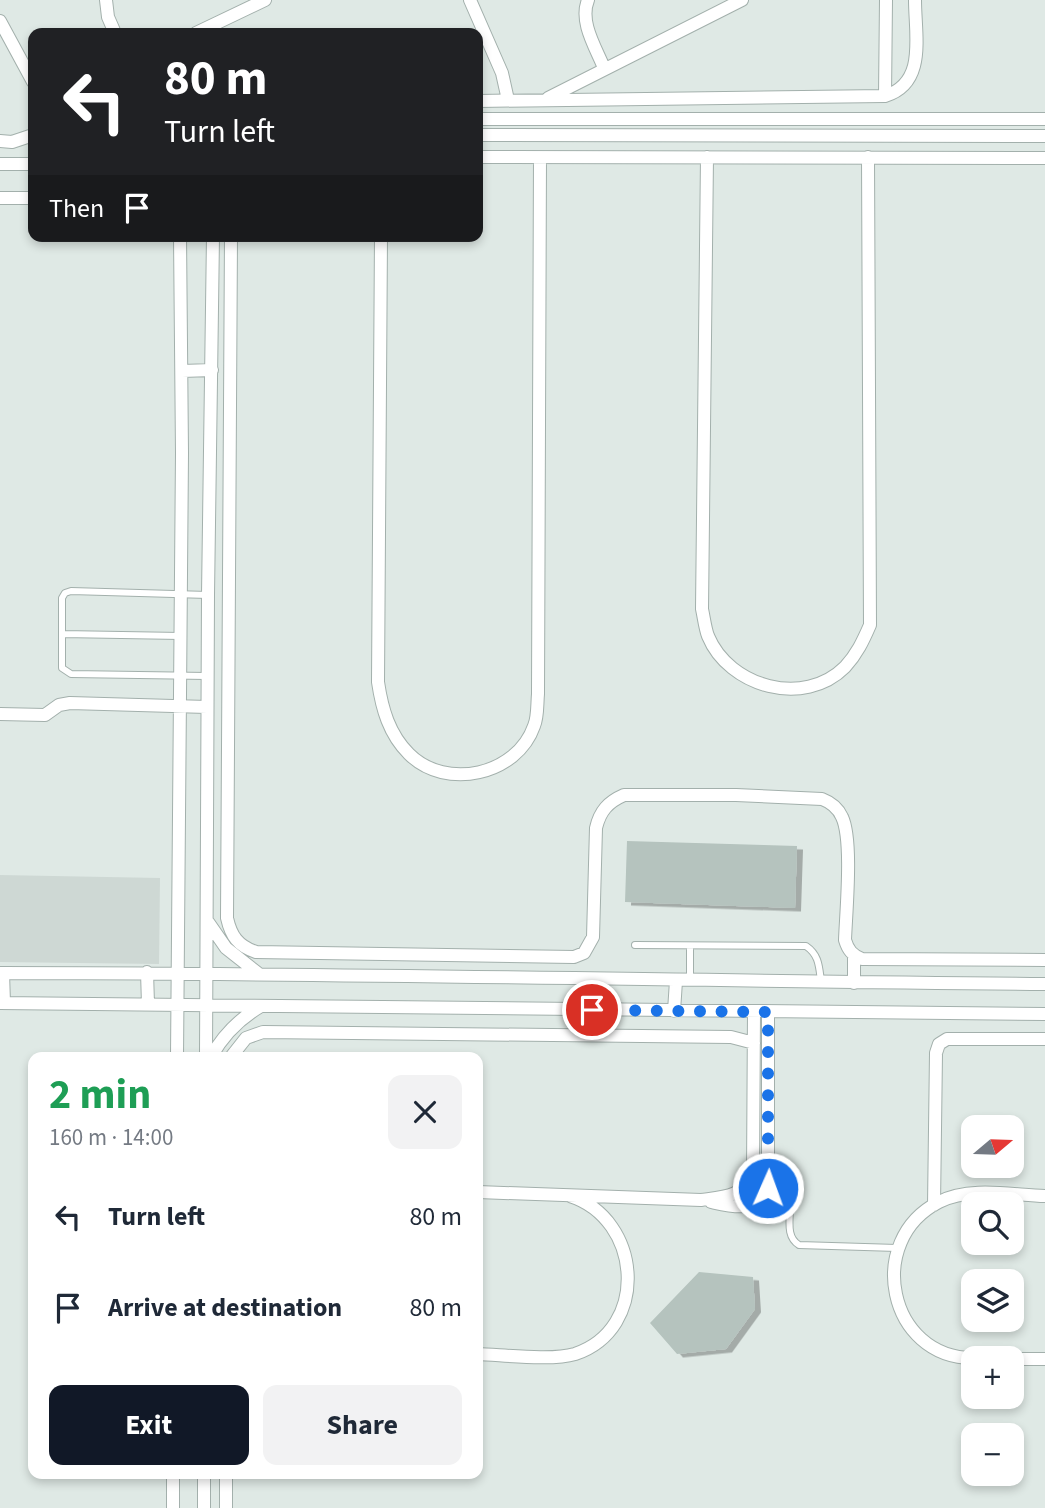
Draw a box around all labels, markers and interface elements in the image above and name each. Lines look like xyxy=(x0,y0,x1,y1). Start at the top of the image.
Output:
text: 80 m xyxy=(164,44,268,114)
icon: left xyxy=(49,56,140,147)
text: Turn left xyxy=(164,109,275,155)
icon: arrive xyxy=(118,189,156,227)
text: Then xyxy=(49,190,104,227)
pin xyxy=(562,980,622,1040)
icon: arrive xyxy=(573,991,611,1029)
text: 2 min xyxy=(49,1065,151,1125)
button: close xyxy=(388,1075,462,1149)
north arrow xyxy=(961,1115,1024,1178)
map controls xyxy=(961,1115,1024,1486)
text: 160 m · 14:00 xyxy=(49,1121,173,1154)
position arrow xyxy=(731,1151,805,1225)
button: search xyxy=(961,1192,1024,1255)
icon: left xyxy=(49,1198,87,1236)
text: Turn left xyxy=(108,1198,205,1235)
text: 80 m xyxy=(409,1198,462,1235)
button: layers xyxy=(961,1269,1024,1332)
icon: arrive xyxy=(49,1289,87,1327)
text: Arrive at destination xyxy=(108,1289,342,1326)
text: 80 m xyxy=(409,1289,462,1326)
button: + xyxy=(961,1346,1024,1409)
button: Exit xyxy=(49,1385,249,1465)
button: Share xyxy=(263,1385,462,1465)
button: − xyxy=(961,1423,1024,1486)

